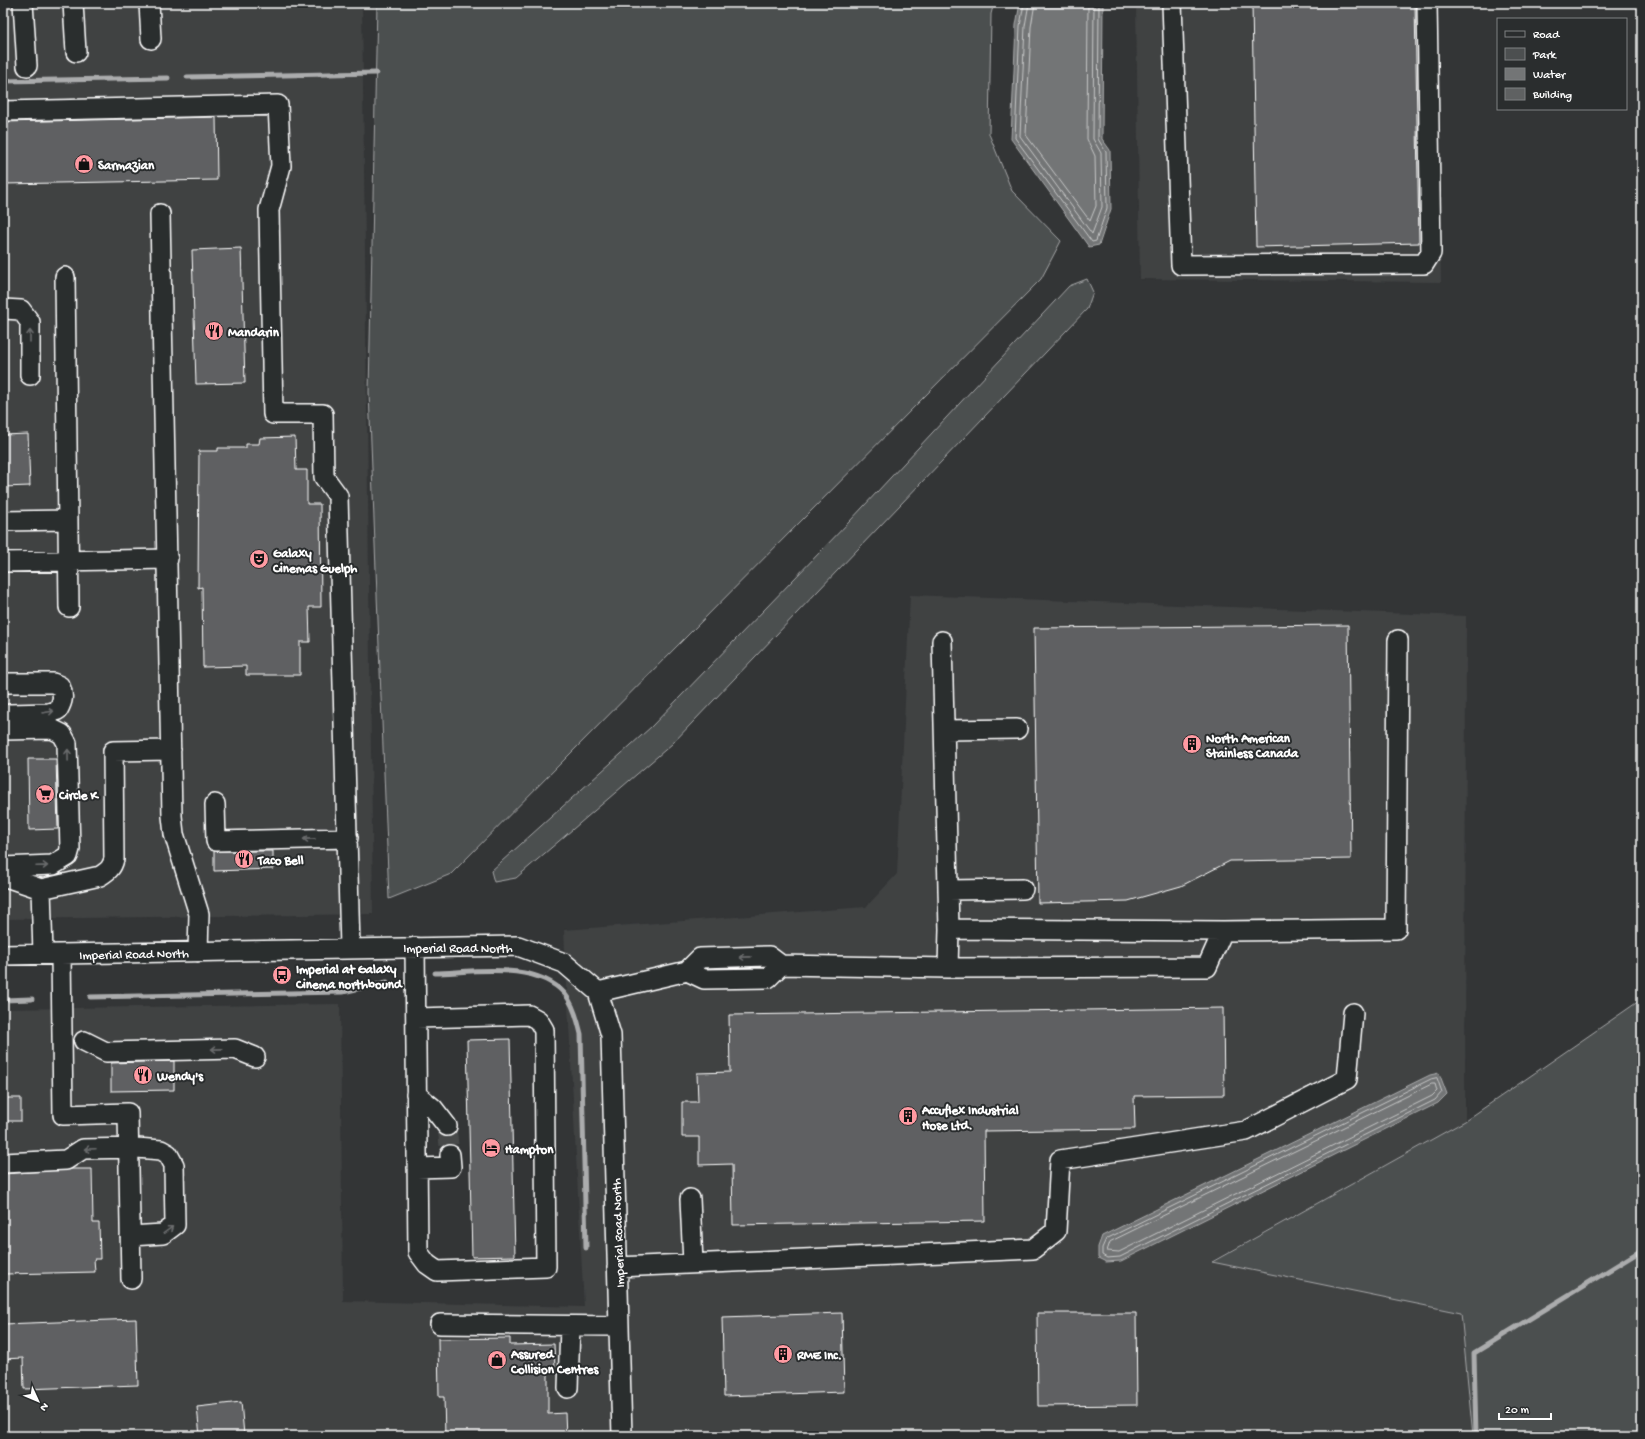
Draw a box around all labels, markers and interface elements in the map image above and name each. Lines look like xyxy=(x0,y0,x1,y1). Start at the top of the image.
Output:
legend xyxy=(1497,18,1627,110)
text: Road xyxy=(1533,29,1560,43)
text: Park xyxy=(1532,49,1558,63)
text: Water xyxy=(1533,69,1567,83)
text: Building xyxy=(1532,89,1572,103)
shop icon: Sarmazian xyxy=(73,153,95,175)
place label: Sarmazian xyxy=(98,159,155,174)
restaurant icon: Mandarin xyxy=(203,320,225,342)
place label: Mandarin xyxy=(228,326,280,341)
one-way arrow xyxy=(26,330,34,343)
place label: Galaxy Cinemas Guelph xyxy=(272,547,357,578)
theatre icon: Galaxy Cinemas Guelph xyxy=(248,548,270,570)
one-way arrow xyxy=(42,708,55,716)
place label: North American Stainless Canada xyxy=(1206,732,1299,762)
building icon: North American Stainless Canada xyxy=(1181,733,1203,755)
one-way arrow xyxy=(64,749,72,762)
supermarket icon: Circle K xyxy=(34,783,56,805)
place label: Circle K xyxy=(58,789,100,804)
one-way arrow xyxy=(303,835,316,843)
restaurant icon: Taco Bell xyxy=(233,848,255,870)
place label: Taco Bell xyxy=(257,854,304,869)
one-way arrow xyxy=(35,862,48,869)
street label: Imperial Road North xyxy=(403,942,513,957)
street label: Imperial Road North xyxy=(79,947,189,964)
one-way arrow xyxy=(739,953,752,961)
place label: Imperial at Galaxy Cinema northbound xyxy=(295,963,403,993)
bus stop icon: Imperial at Galaxy Cinema northbound xyxy=(271,964,293,986)
one-way arrow xyxy=(211,1045,224,1053)
restaurant icon: Wendy's xyxy=(132,1064,154,1086)
place label: Wendy's xyxy=(156,1070,204,1085)
place label: Accuflex Industrial Hose Ltd. xyxy=(921,1103,1019,1134)
building icon: Accuflex Industrial Hose Ltd. xyxy=(897,1105,919,1127)
hotel icon: Hampton xyxy=(480,1137,502,1159)
place label: Hampton xyxy=(505,1143,554,1159)
one-way arrow xyxy=(84,1146,97,1153)
street label: Imperial Road North xyxy=(610,1178,629,1288)
one-way arrow xyxy=(162,1226,173,1234)
building icon: RME Inc. xyxy=(772,1343,794,1365)
place label: Assured Collision Centres xyxy=(510,1348,599,1378)
shop icon: Assured Collision Centres xyxy=(486,1349,508,1371)
place label: RME Inc. xyxy=(796,1349,842,1364)
north arrow xyxy=(18,1381,58,1421)
scale bar xyxy=(1499,1395,1551,1421)
text: N xyxy=(37,1400,51,1413)
text: 20 m xyxy=(1505,1404,1530,1418)

